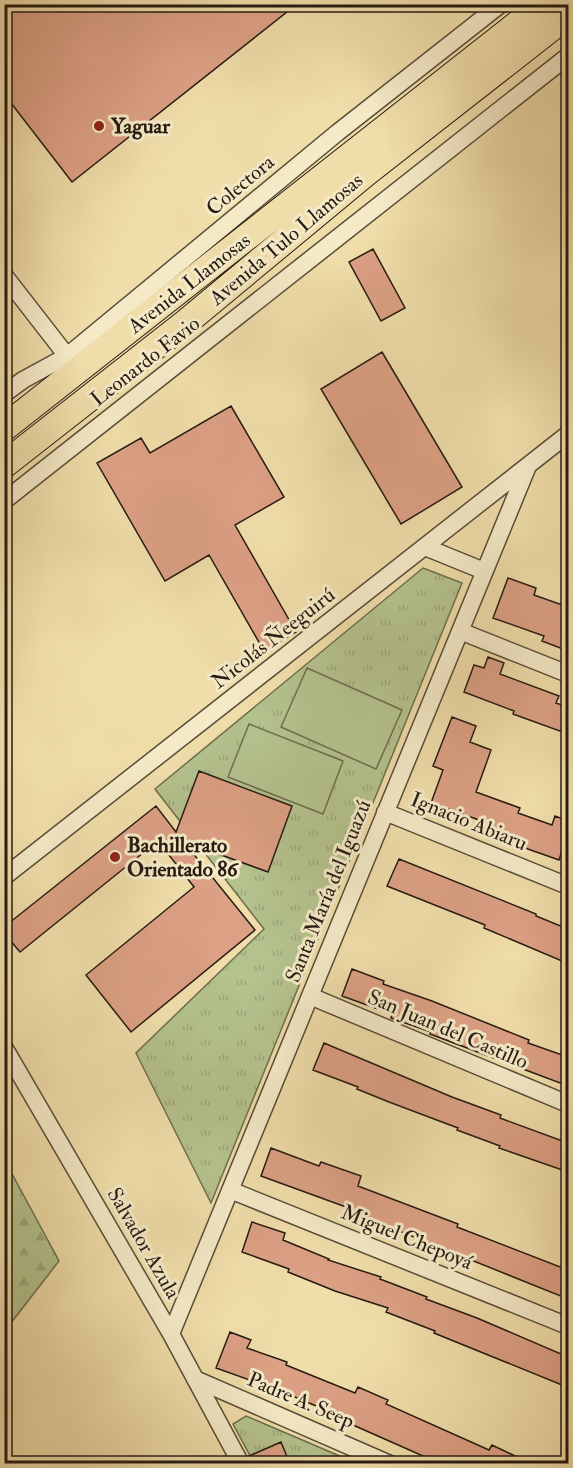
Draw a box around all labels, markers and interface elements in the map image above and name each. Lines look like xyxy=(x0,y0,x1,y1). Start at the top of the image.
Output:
place label: Yaguar xyxy=(110,113,171,140)
marker: Yaguar xyxy=(92,119,106,133)
street label: Colectora xyxy=(201,149,280,222)
street label: Avenida Tulo Llamosas xyxy=(203,167,369,312)
street label: Avenida Llamosas xyxy=(122,227,256,340)
street label: Leonardo Favio xyxy=(85,310,206,413)
street label: Nicolás Ñeeguirú xyxy=(206,582,341,695)
street label: Ignacio Abiaru xyxy=(407,786,531,857)
street label: Santa María del Iguazú xyxy=(279,796,377,986)
place label: Bachillerato Orientado 86 xyxy=(127,832,239,883)
marker: Bachillerato Orientado 86 xyxy=(108,850,122,864)
street label: San Juan del Castillo xyxy=(364,984,532,1075)
street label: Salvador Azula xyxy=(101,1183,187,1304)
street label: Miguel Chepoyá xyxy=(337,1199,477,1276)
street label: Padre A. Seep xyxy=(243,1366,358,1435)

